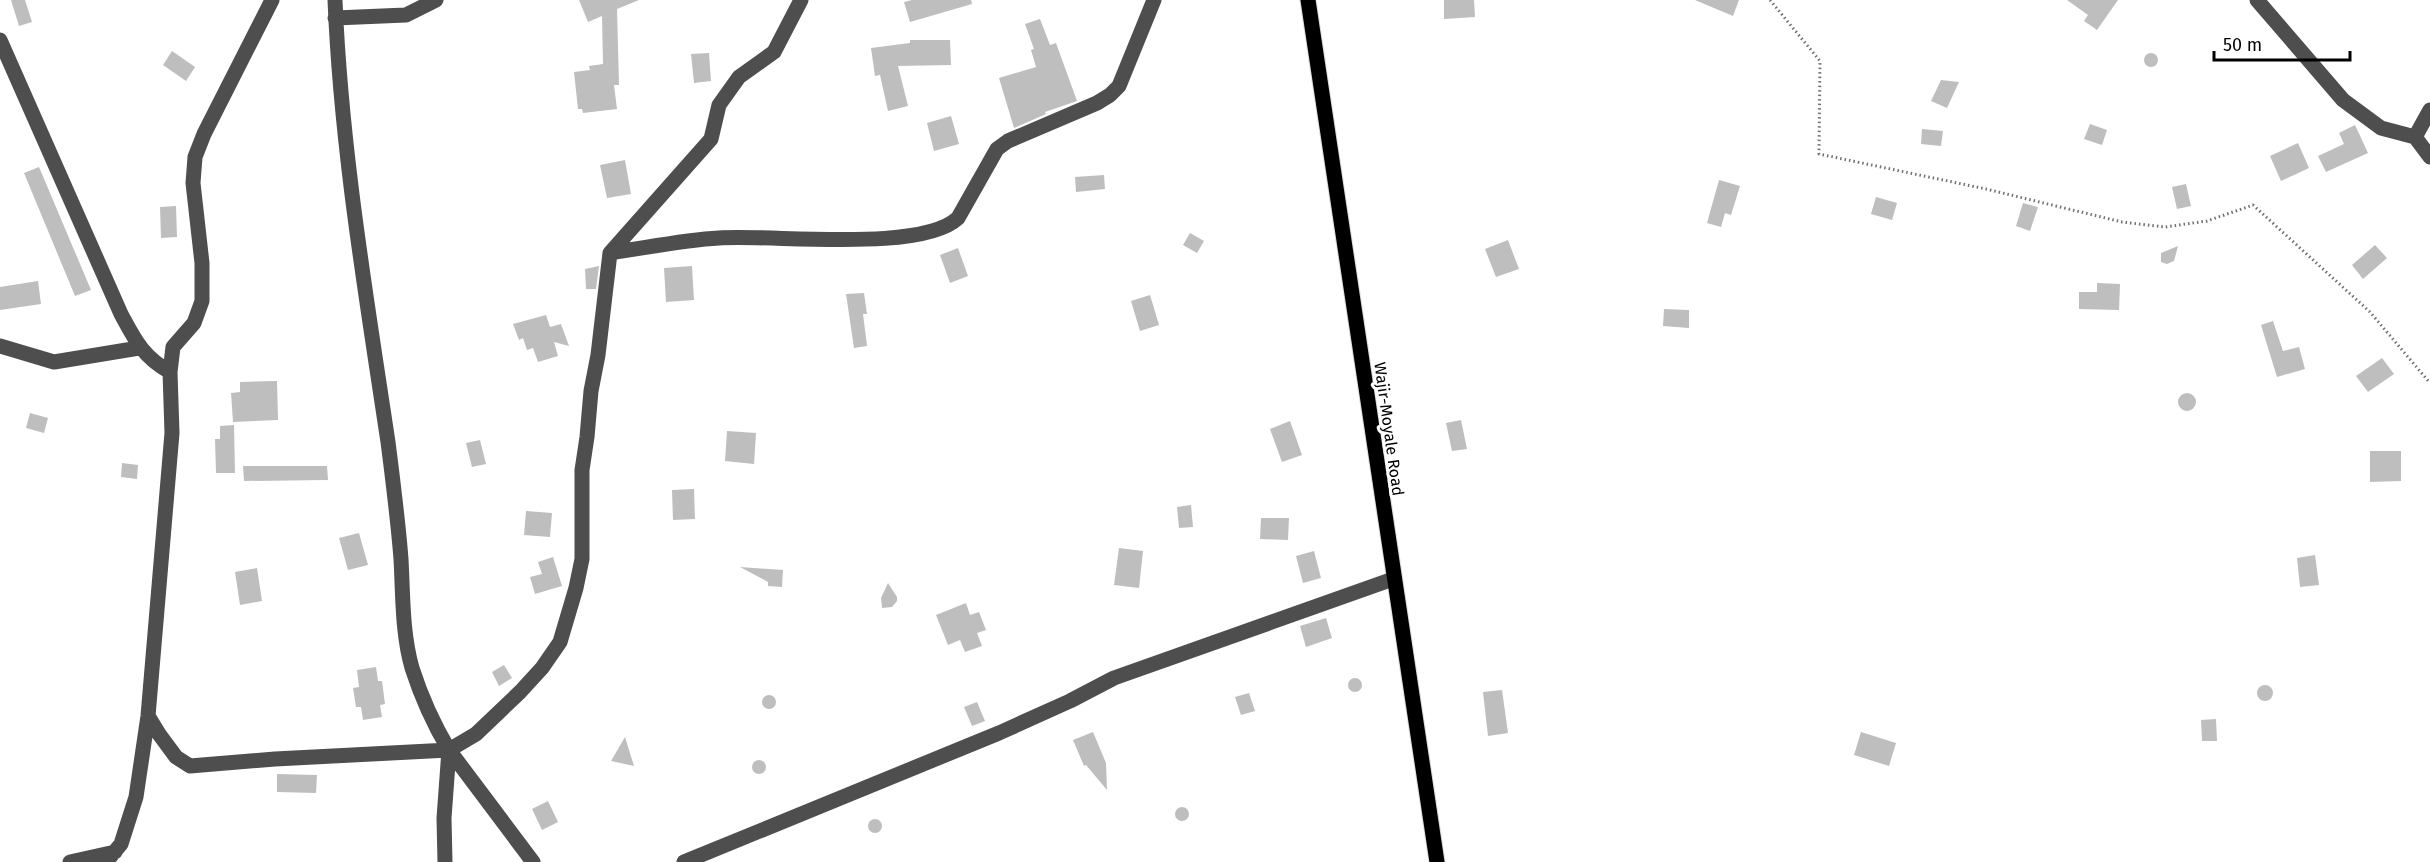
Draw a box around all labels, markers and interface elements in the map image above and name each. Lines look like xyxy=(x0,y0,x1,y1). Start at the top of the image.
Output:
scale bar xyxy=(2214,24,2350,62)
text: 50 m xyxy=(2223,34,2262,56)
street label: Wajir-Moyale Road xyxy=(1370,361,1408,497)

